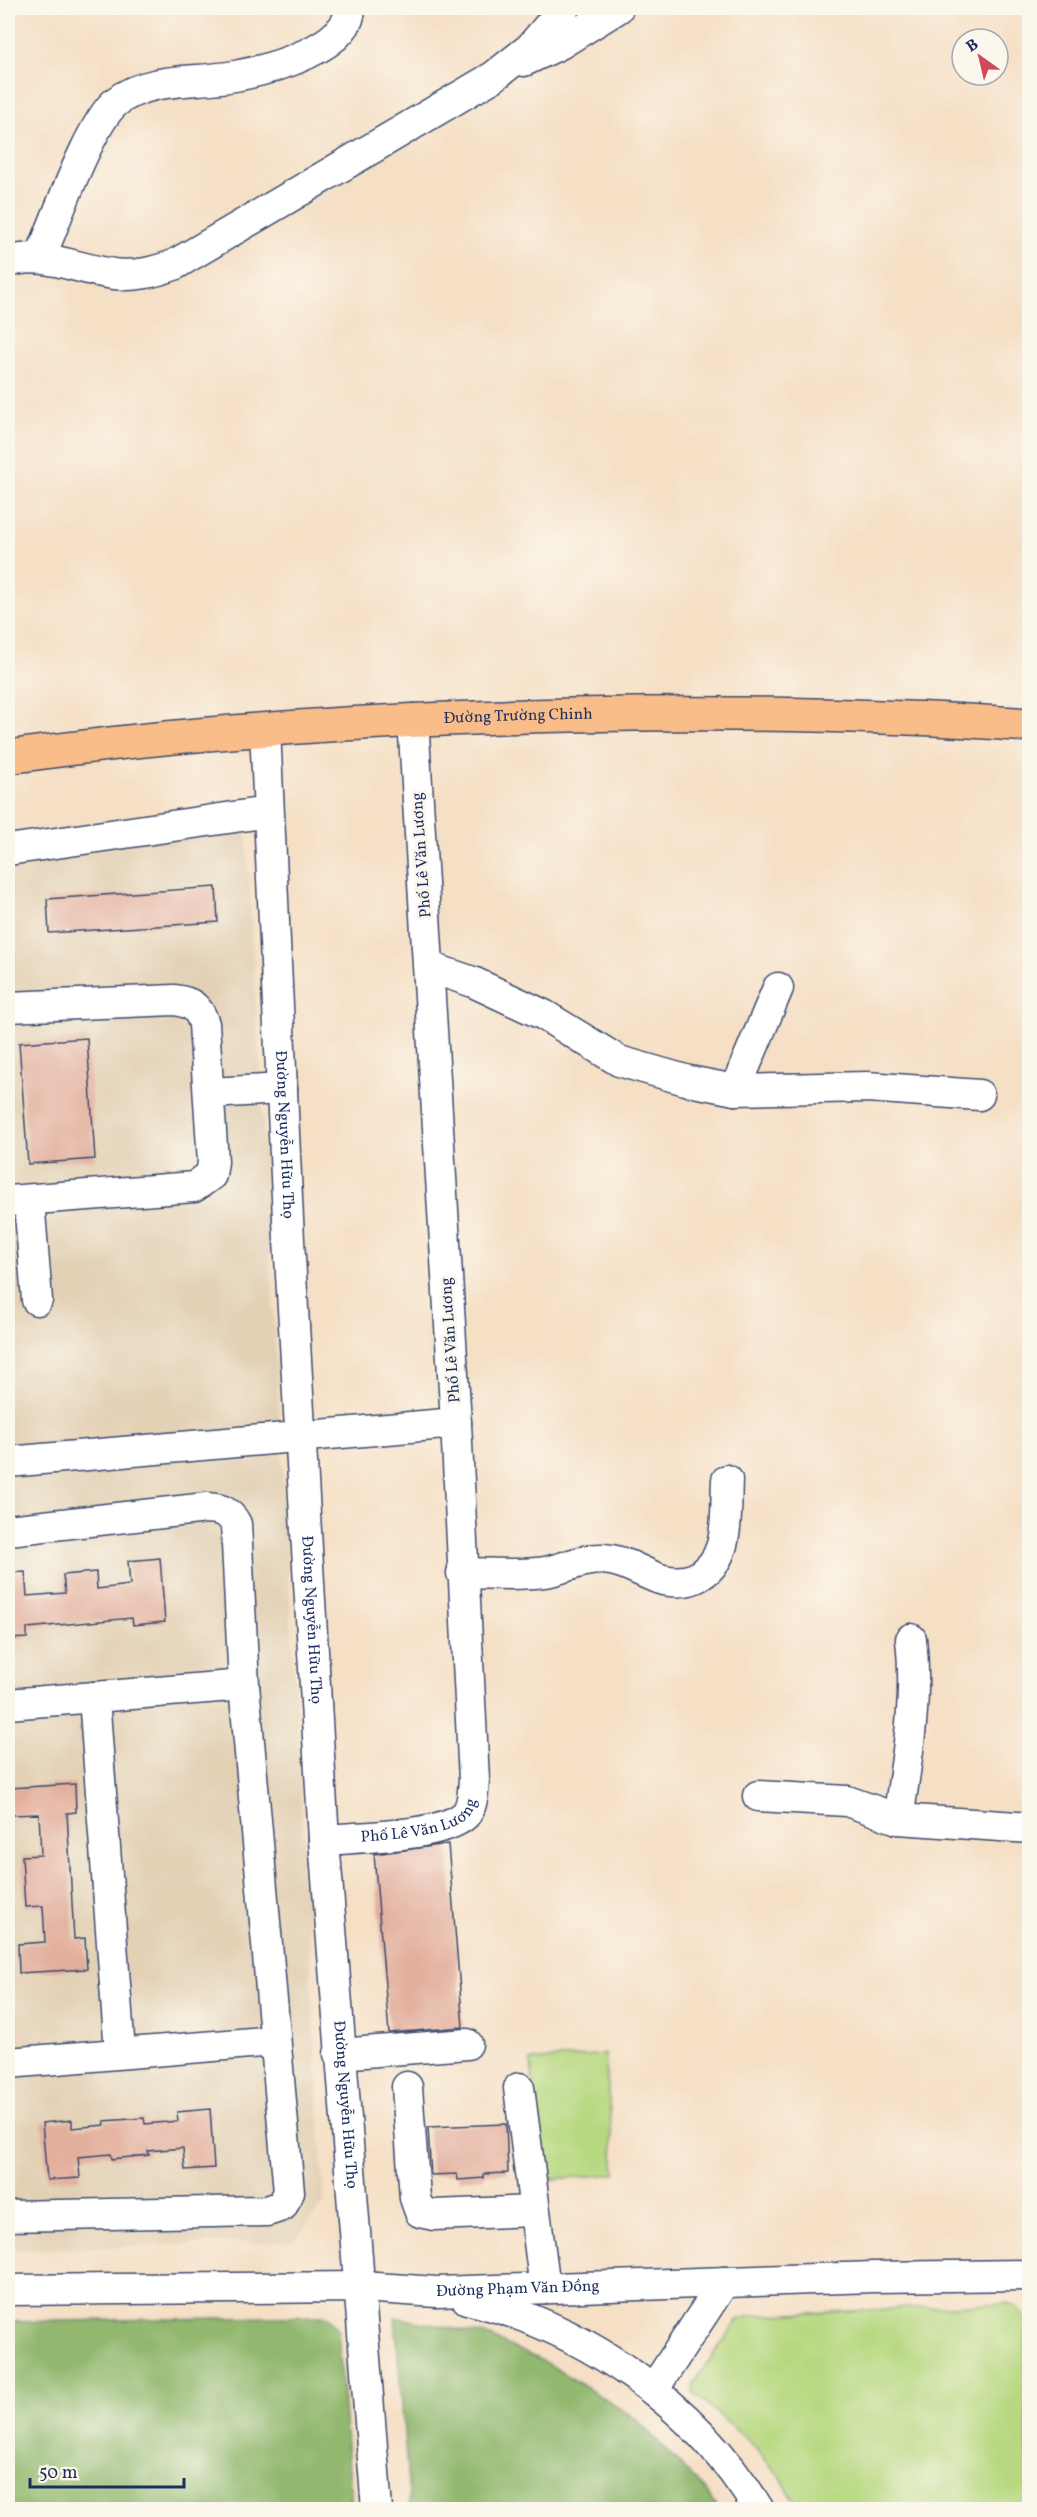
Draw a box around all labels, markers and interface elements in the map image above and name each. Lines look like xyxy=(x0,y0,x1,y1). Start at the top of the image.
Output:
north arrow xyxy=(950,27,1010,87)
text: B xyxy=(962,34,984,58)
street label: Đường Trường Chinh xyxy=(443,704,593,730)
street label: Phố Lê Văn Lương xyxy=(407,792,437,918)
street label: Đường Nguyễn Hữu Thọ xyxy=(269,1050,299,1219)
street label: Phố Lê Văn Lương xyxy=(436,1277,466,1403)
street label: Đường Nguyễn Hữu Thọ xyxy=(295,1535,327,1705)
street label: Phố Lê Văn Lương xyxy=(360,1796,483,1849)
street label: Đường Nguyễn Hữu Thọ xyxy=(327,2020,363,2190)
street label: Đường Phạm Văn Đồng xyxy=(436,2275,600,2303)
scale bar xyxy=(30,2451,184,2489)
text: 50 m xyxy=(39,2461,78,2486)

